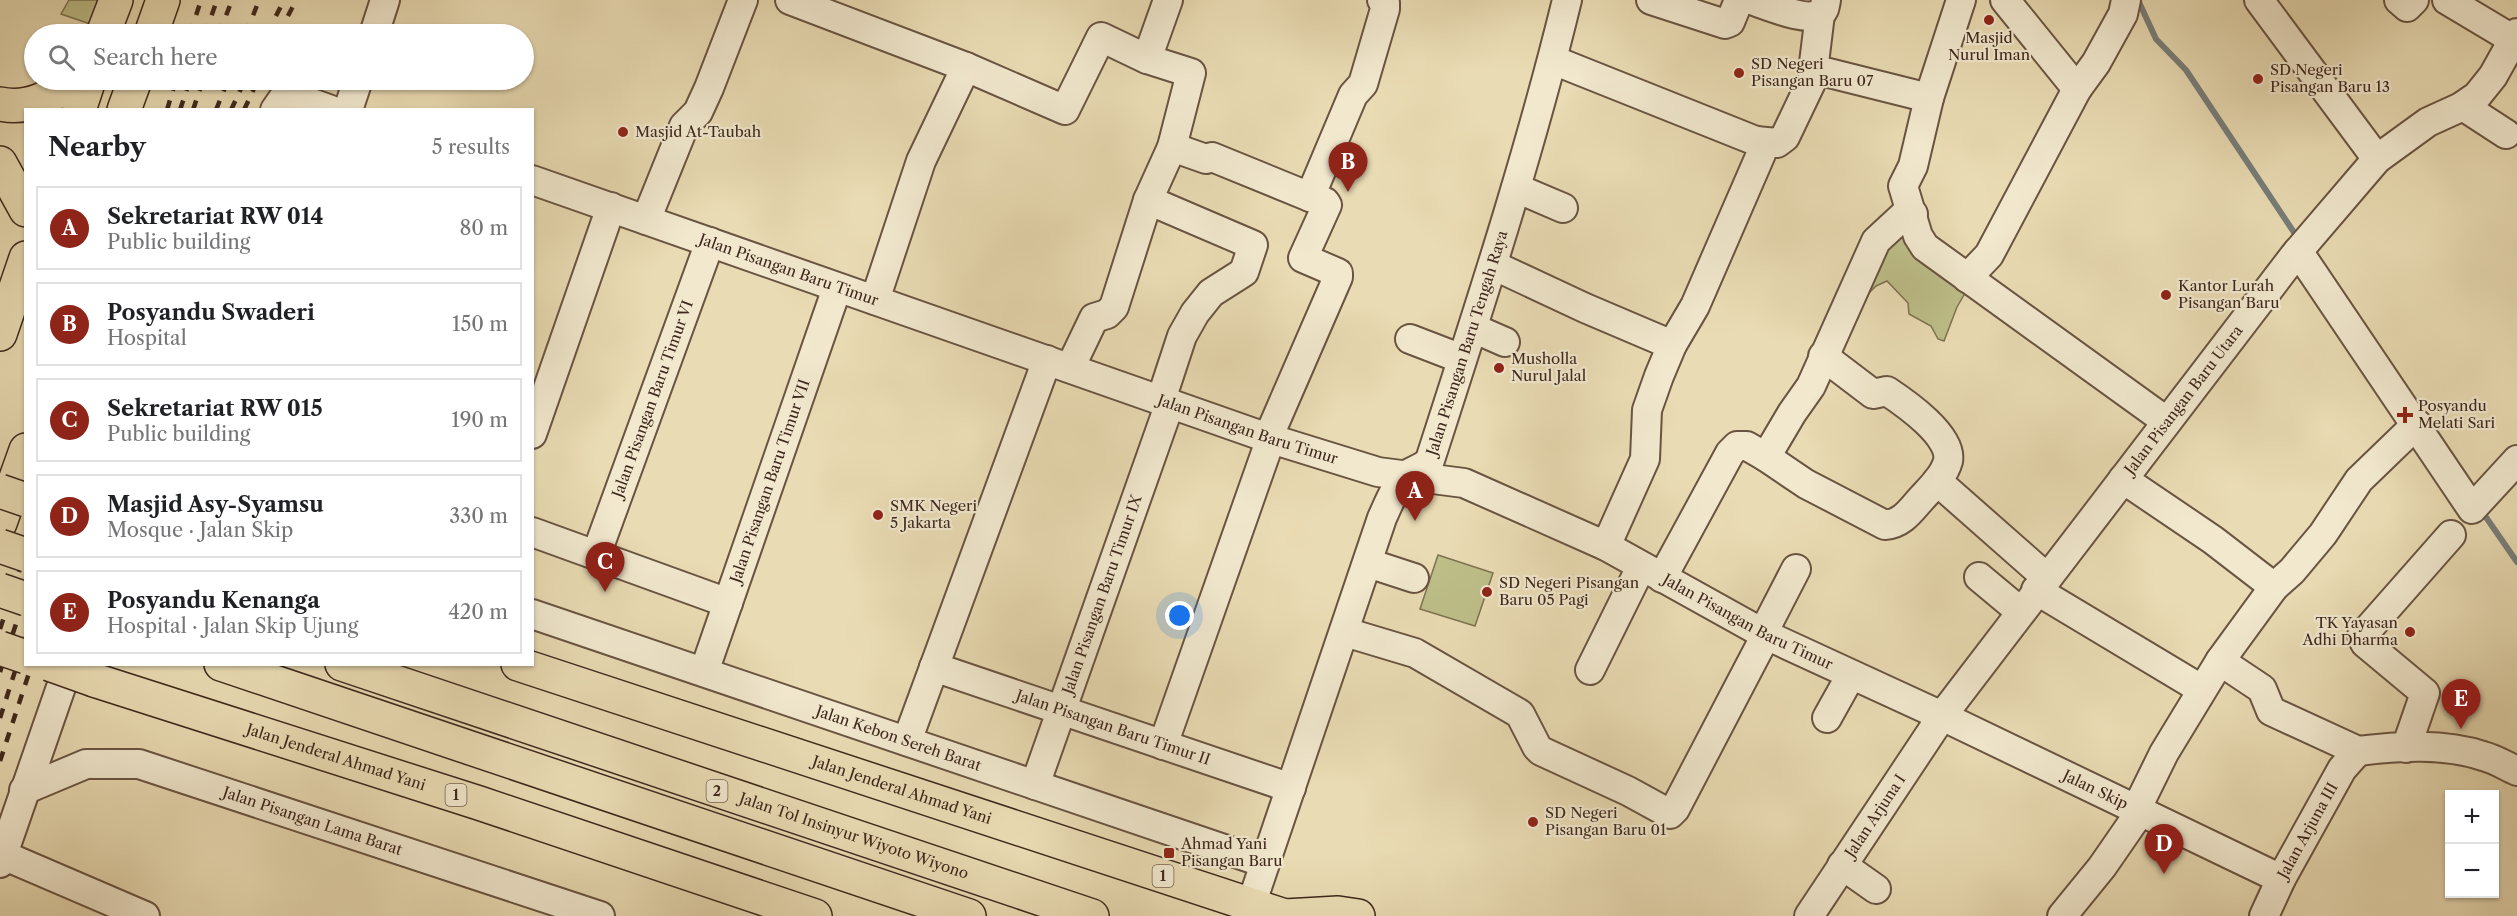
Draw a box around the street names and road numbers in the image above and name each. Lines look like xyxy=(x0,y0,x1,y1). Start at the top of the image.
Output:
street label: Jalan Pisangan Baru Tengah Raya xyxy=(1421,228,1511,460)
street label: Jalan Pisangan Baru Timur xyxy=(695,229,882,310)
street label: Jalan Pisangan Baru Timur VI xyxy=(607,298,697,502)
street label: Jalan Pisangan Baru Utara xyxy=(2119,321,2247,480)
street label: Jalan Pisangan Baru Timur VII xyxy=(725,377,814,587)
street label: Jalan Pisangan Baru Timur xyxy=(1153,389,1341,468)
street label: Jalan Pisangan Baru Timur IX xyxy=(1057,492,1146,699)
street label: Jalan Pisangan Baru Timur xyxy=(1658,569,1837,674)
street label: Jalan Pisangan Baru Timur II xyxy=(1012,685,1213,769)
street label: Jalan Kebon Sereh Barat xyxy=(812,700,984,775)
street label: Jalan Jenderal Ahmad Yani xyxy=(242,719,429,795)
street label: Jalan Jenderal Ahmad Yani xyxy=(808,751,994,828)
street label: Jalan Skip xyxy=(2058,765,2131,813)
street label: Jalan Arjuna I xyxy=(1839,771,1910,863)
street label: Jalan Arjuna III xyxy=(2272,779,2342,884)
road number: 2 xyxy=(706,780,728,802)
street label: Jalan Pisangan Lama Barat xyxy=(219,782,405,859)
road number: 1 xyxy=(446,784,466,806)
street label: Jalan Tol Insinyur Wiyoto Wiyono xyxy=(735,788,971,883)
road number: 1 xyxy=(1152,865,1174,887)

